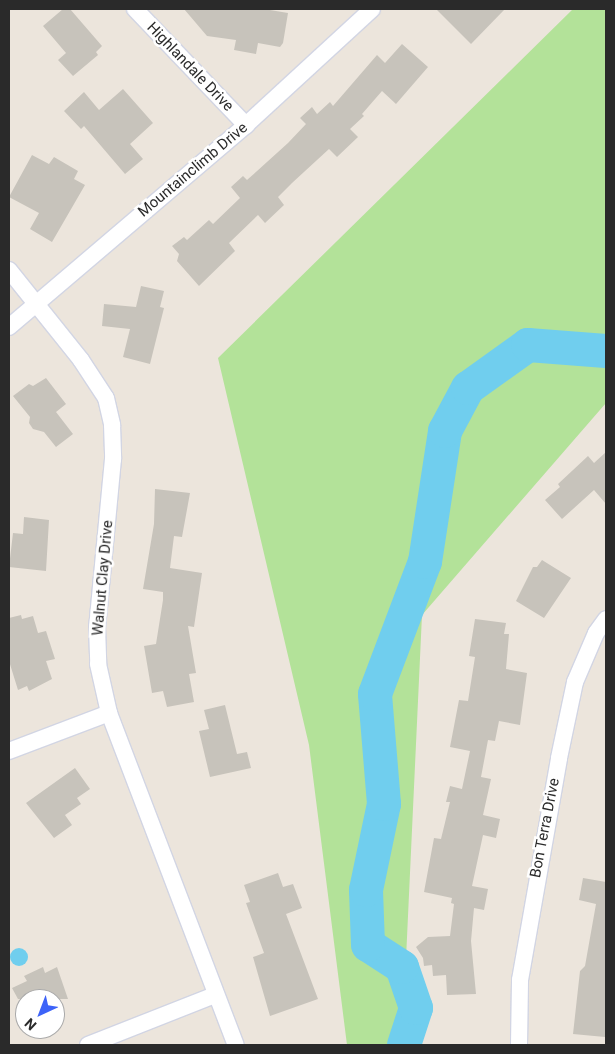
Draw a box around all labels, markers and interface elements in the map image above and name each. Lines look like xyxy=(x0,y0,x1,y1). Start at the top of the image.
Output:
street label: Highlandale Drive xyxy=(143,19,237,115)
street label: Mountainclimb Drive xyxy=(135,119,251,221)
street label: Walnut Clay Drive xyxy=(89,519,117,637)
street label: Bon Terra Drive xyxy=(526,776,564,880)
north arrow xyxy=(15,989,65,1039)
text: N xyxy=(21,1015,40,1033)

